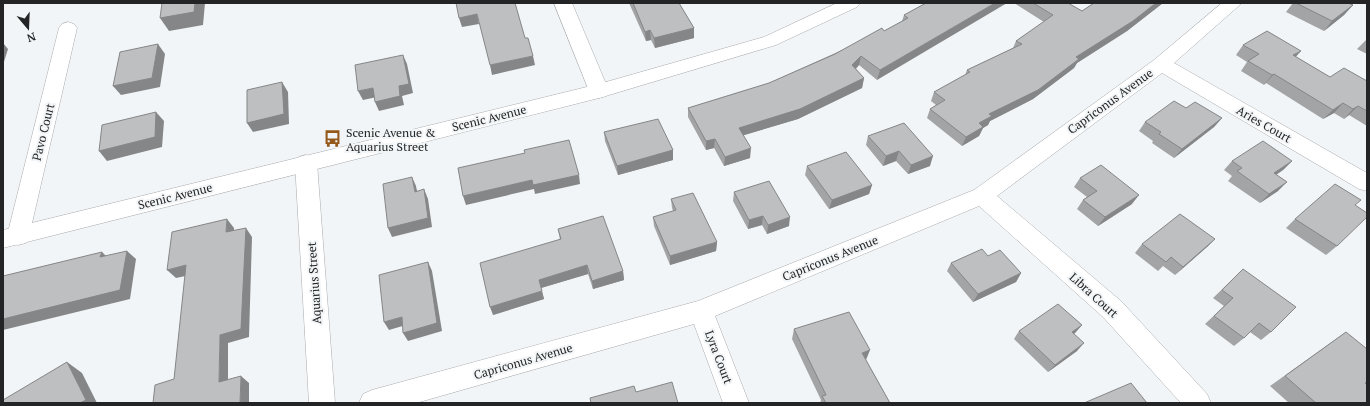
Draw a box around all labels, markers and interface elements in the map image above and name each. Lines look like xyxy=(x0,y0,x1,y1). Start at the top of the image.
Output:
north arrow xyxy=(8,8,48,48)
text: N xyxy=(24,29,37,46)
street label: Capriconus Avenue xyxy=(1064,65,1156,137)
street label: Pavo Court xyxy=(29,101,58,162)
street label: Scenic Avenue xyxy=(450,102,528,134)
street label: Aries Court xyxy=(1234,102,1294,146)
place label: Scenic Avenue & Aquarius Street xyxy=(346,125,436,154)
bus stop icon: Scenic Avenue & Aquarius Street xyxy=(323,129,343,149)
street label: Scenic Avenue xyxy=(136,180,214,212)
street label: Capriconus Avenue xyxy=(780,232,880,284)
street label: Aquarius Street xyxy=(304,241,324,325)
street label: Libra Court xyxy=(1067,269,1122,321)
street label: Lyra Court xyxy=(702,328,736,386)
street label: Capriconus Avenue xyxy=(472,340,574,382)

